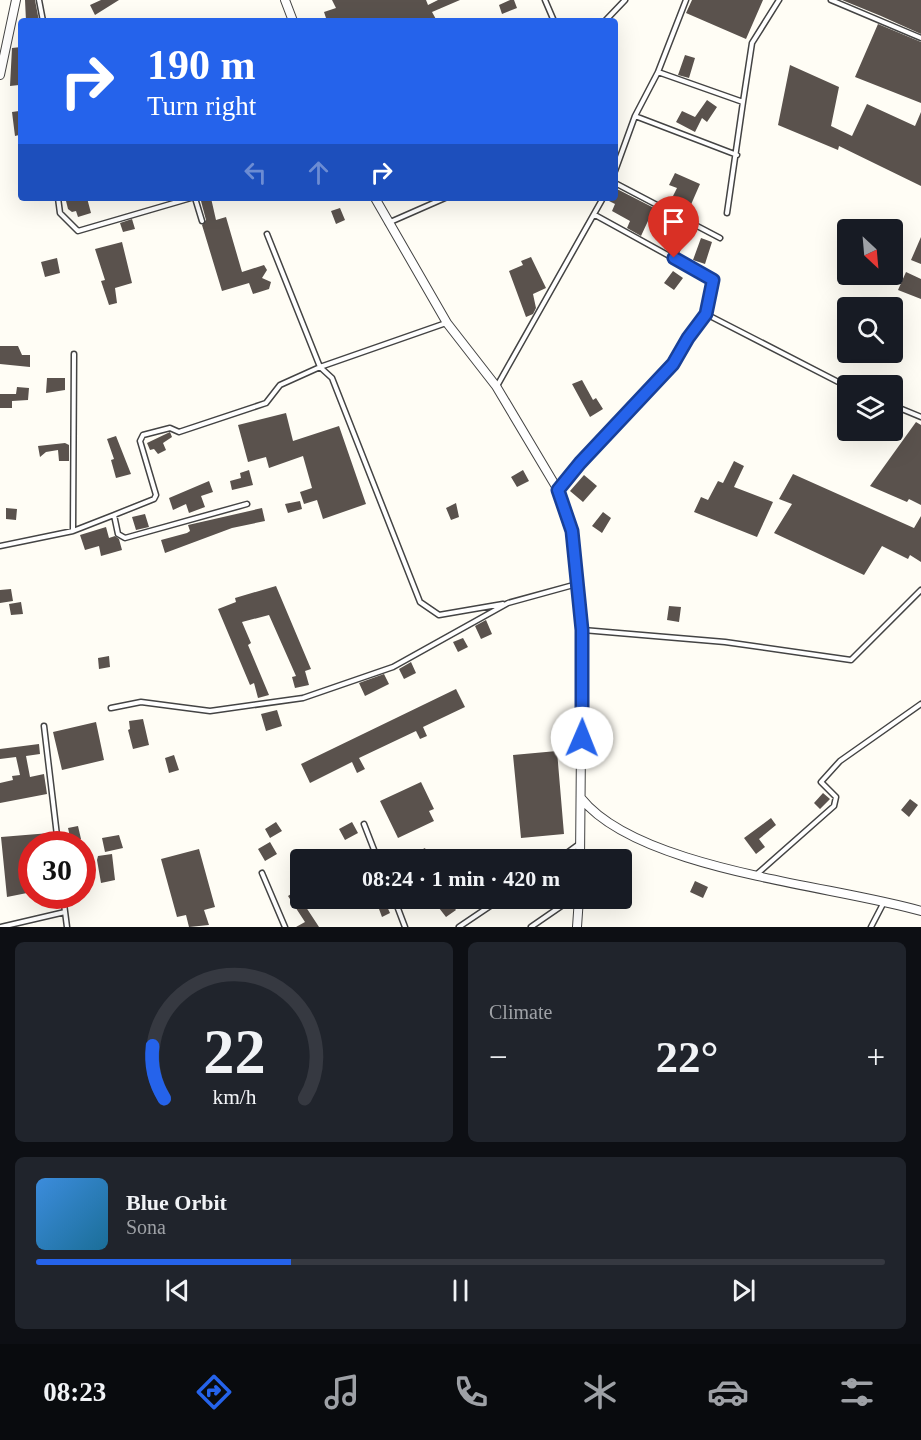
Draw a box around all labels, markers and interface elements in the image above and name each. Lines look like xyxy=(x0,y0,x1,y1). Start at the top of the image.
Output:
icon: right xyxy=(48,42,126,120)
text: 190 m xyxy=(147,42,256,88)
text: Turn right xyxy=(147,91,256,121)
icon: left xyxy=(239,156,272,189)
icon: ahead xyxy=(302,156,335,189)
icon: right xyxy=(365,156,398,189)
pin xyxy=(648,196,699,258)
icon: arrive xyxy=(657,205,690,238)
north arrow xyxy=(837,219,903,285)
map controls xyxy=(837,219,903,441)
button: search xyxy=(837,297,903,363)
button: layers xyxy=(837,375,903,441)
position arrow xyxy=(550,706,614,770)
speed limit sign: 30 xyxy=(18,831,96,909)
text: 08:24 · 1 min · 420 m xyxy=(362,866,560,891)
text: Climate xyxy=(489,1001,552,1023)
text: 22 xyxy=(203,1017,265,1086)
text: 22° xyxy=(656,1032,719,1082)
text: − xyxy=(489,1039,508,1075)
text: + xyxy=(866,1039,885,1075)
text: km/h xyxy=(212,1085,256,1109)
text: Blue Orbit xyxy=(126,1190,227,1215)
text: Sona xyxy=(126,1216,166,1238)
icon: previous xyxy=(161,1274,194,1307)
icon: pause xyxy=(444,1274,477,1307)
icon: next xyxy=(727,1274,760,1307)
icon: directions xyxy=(193,1371,235,1413)
icon: music xyxy=(321,1371,363,1413)
icon: phone xyxy=(450,1371,492,1413)
icon: climate xyxy=(579,1371,621,1413)
icon: car xyxy=(707,1371,749,1413)
icon: filters xyxy=(836,1371,878,1413)
text: 08:23 xyxy=(43,1377,106,1407)

